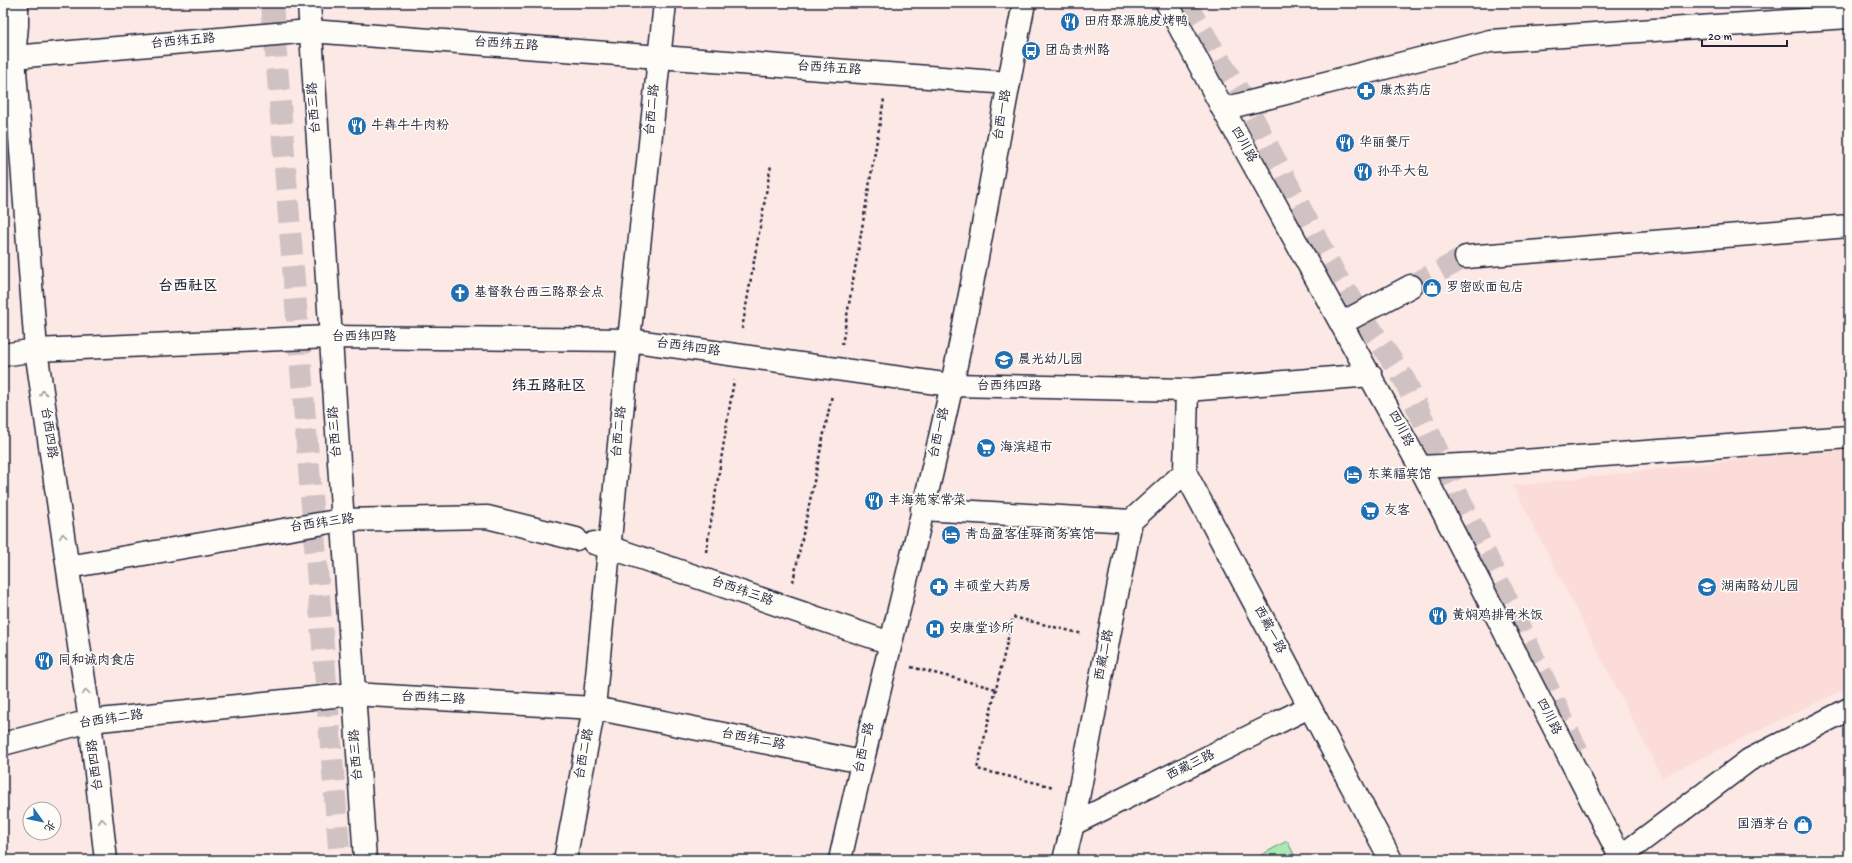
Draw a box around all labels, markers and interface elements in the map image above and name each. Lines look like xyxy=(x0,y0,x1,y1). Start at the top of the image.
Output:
restaurant icon: 田府聚源脆皮烤鸭 xyxy=(1059,11,1081,33)
place label: 田府聚源脆皮烤鸭 xyxy=(1084,13,1188,30)
scale bar xyxy=(1702,22,1787,48)
street label: 台西纬五路 xyxy=(150,30,216,52)
text: 20 m xyxy=(1708,31,1733,45)
street label: 台西纬五路 xyxy=(473,33,539,55)
bus stop icon: 团岛贵州路 xyxy=(1020,40,1042,62)
place label: 团岛贵州路 xyxy=(1045,43,1110,59)
street label: 台西纬五路 xyxy=(796,57,862,79)
pharmacy icon: 康杰药店 xyxy=(1355,80,1377,102)
street label: 台西三路 xyxy=(305,82,324,135)
place label: 康杰药店 xyxy=(1380,82,1432,99)
street label: 台西二路 xyxy=(642,83,663,137)
street label: 台西一路 xyxy=(990,88,1015,142)
restaurant icon: 牛犇牛牛肉粉 xyxy=(346,115,368,137)
place label: 牛犇牛牛肉粉 xyxy=(371,118,449,134)
street label: 四川路 xyxy=(1227,124,1260,166)
restaurant icon: 华丽餐厅 xyxy=(1334,132,1356,154)
place label: 华丽餐厅 xyxy=(1359,135,1411,151)
restaurant icon: 孙平大包 xyxy=(1352,161,1374,183)
place label: 孙平大包 xyxy=(1377,164,1429,180)
shop icon: 罗密欧面包店 xyxy=(1421,277,1443,299)
district label: 台西社区 xyxy=(158,278,218,296)
place label: 罗密欧面包店 xyxy=(1446,280,1524,296)
church icon: 基督教台西三路聚会点 xyxy=(449,282,471,304)
place label: 基督教台西三路聚会点 xyxy=(474,285,604,301)
street label: 台西纬四路 xyxy=(331,328,397,345)
street label: 台西纬四路 xyxy=(655,334,722,360)
school or university icon: 晨光幼儿园 xyxy=(993,349,1015,371)
place label: 晨光幼儿园 xyxy=(1018,352,1083,368)
street label: 台西纬四路 xyxy=(976,377,1042,395)
district label: 纬五路社区 xyxy=(511,378,587,396)
one-way arrow xyxy=(39,390,48,396)
street label: 台西二路 xyxy=(609,405,630,459)
street label: 台西四路 xyxy=(37,406,60,460)
street label: 台西三路 xyxy=(326,406,345,459)
street label: 台西一路 xyxy=(926,406,953,460)
street label: 四川路 xyxy=(1384,408,1417,450)
supermarket icon: 海滨超市 xyxy=(975,437,997,459)
place label: 海滨超市 xyxy=(1000,440,1052,456)
hotel icon: 东莱福宾馆 xyxy=(1342,464,1364,486)
place label: 东莱福宾馆 xyxy=(1367,467,1432,483)
restaurant icon: 丰海苑家常菜 xyxy=(863,490,885,512)
place label: 丰海苑家常菜 xyxy=(888,493,966,509)
supermarket icon: 友客 xyxy=(1359,500,1381,522)
place label: 友客 xyxy=(1384,503,1410,519)
street label: 台西纬三路 xyxy=(288,510,355,536)
hotel icon: 青岛盈客佳驿商务宾馆 xyxy=(940,524,962,546)
place label: 青岛盈客佳驿商务宾馆 xyxy=(965,526,1095,543)
one-way arrow xyxy=(59,533,68,539)
street label: 台西纬三路 xyxy=(709,572,776,610)
pharmacy icon: 丰硕堂大药房 xyxy=(928,576,950,598)
school or university icon: 湖南路幼儿园 xyxy=(1696,576,1718,598)
place label: 丰硕堂大药房 xyxy=(953,578,1031,595)
place label: 湖南路幼儿园 xyxy=(1721,579,1799,595)
street label: 西藏一路 xyxy=(1250,603,1289,656)
restaurant icon: 黄焖鸡排骨米饭 xyxy=(1427,605,1449,627)
place label: 黄焖鸡排骨米饭 xyxy=(1452,608,1543,624)
hospital icon: 安康堂诊所 xyxy=(924,618,946,640)
place label: 安康堂诊所 xyxy=(949,621,1014,637)
street label: 西藏二路 xyxy=(1092,628,1117,682)
restaurant icon: 同和诚肉食店 xyxy=(33,650,55,672)
place label: 同和诚肉食店 xyxy=(58,653,136,669)
street label: 台西纬二路 xyxy=(400,688,466,708)
one-way arrow xyxy=(82,689,91,695)
street label: 四川路 xyxy=(1532,696,1564,738)
street label: 台西纬二路 xyxy=(77,706,144,732)
street label: 台西一路 xyxy=(851,721,878,775)
street label: 台西纬二路 xyxy=(720,724,787,754)
street label: 台西二路 xyxy=(572,727,597,781)
street label: 台西三路 xyxy=(347,729,366,782)
street label: 台西四路 xyxy=(84,738,107,792)
street label: 西藏三路 xyxy=(1164,747,1218,784)
north arrow xyxy=(22,801,62,841)
shop icon: 国酒茅台 xyxy=(1792,814,1814,836)
text: 北 xyxy=(41,817,57,833)
place label: 国酒茅台 xyxy=(1737,817,1789,833)
one-way arrow xyxy=(98,818,107,824)

